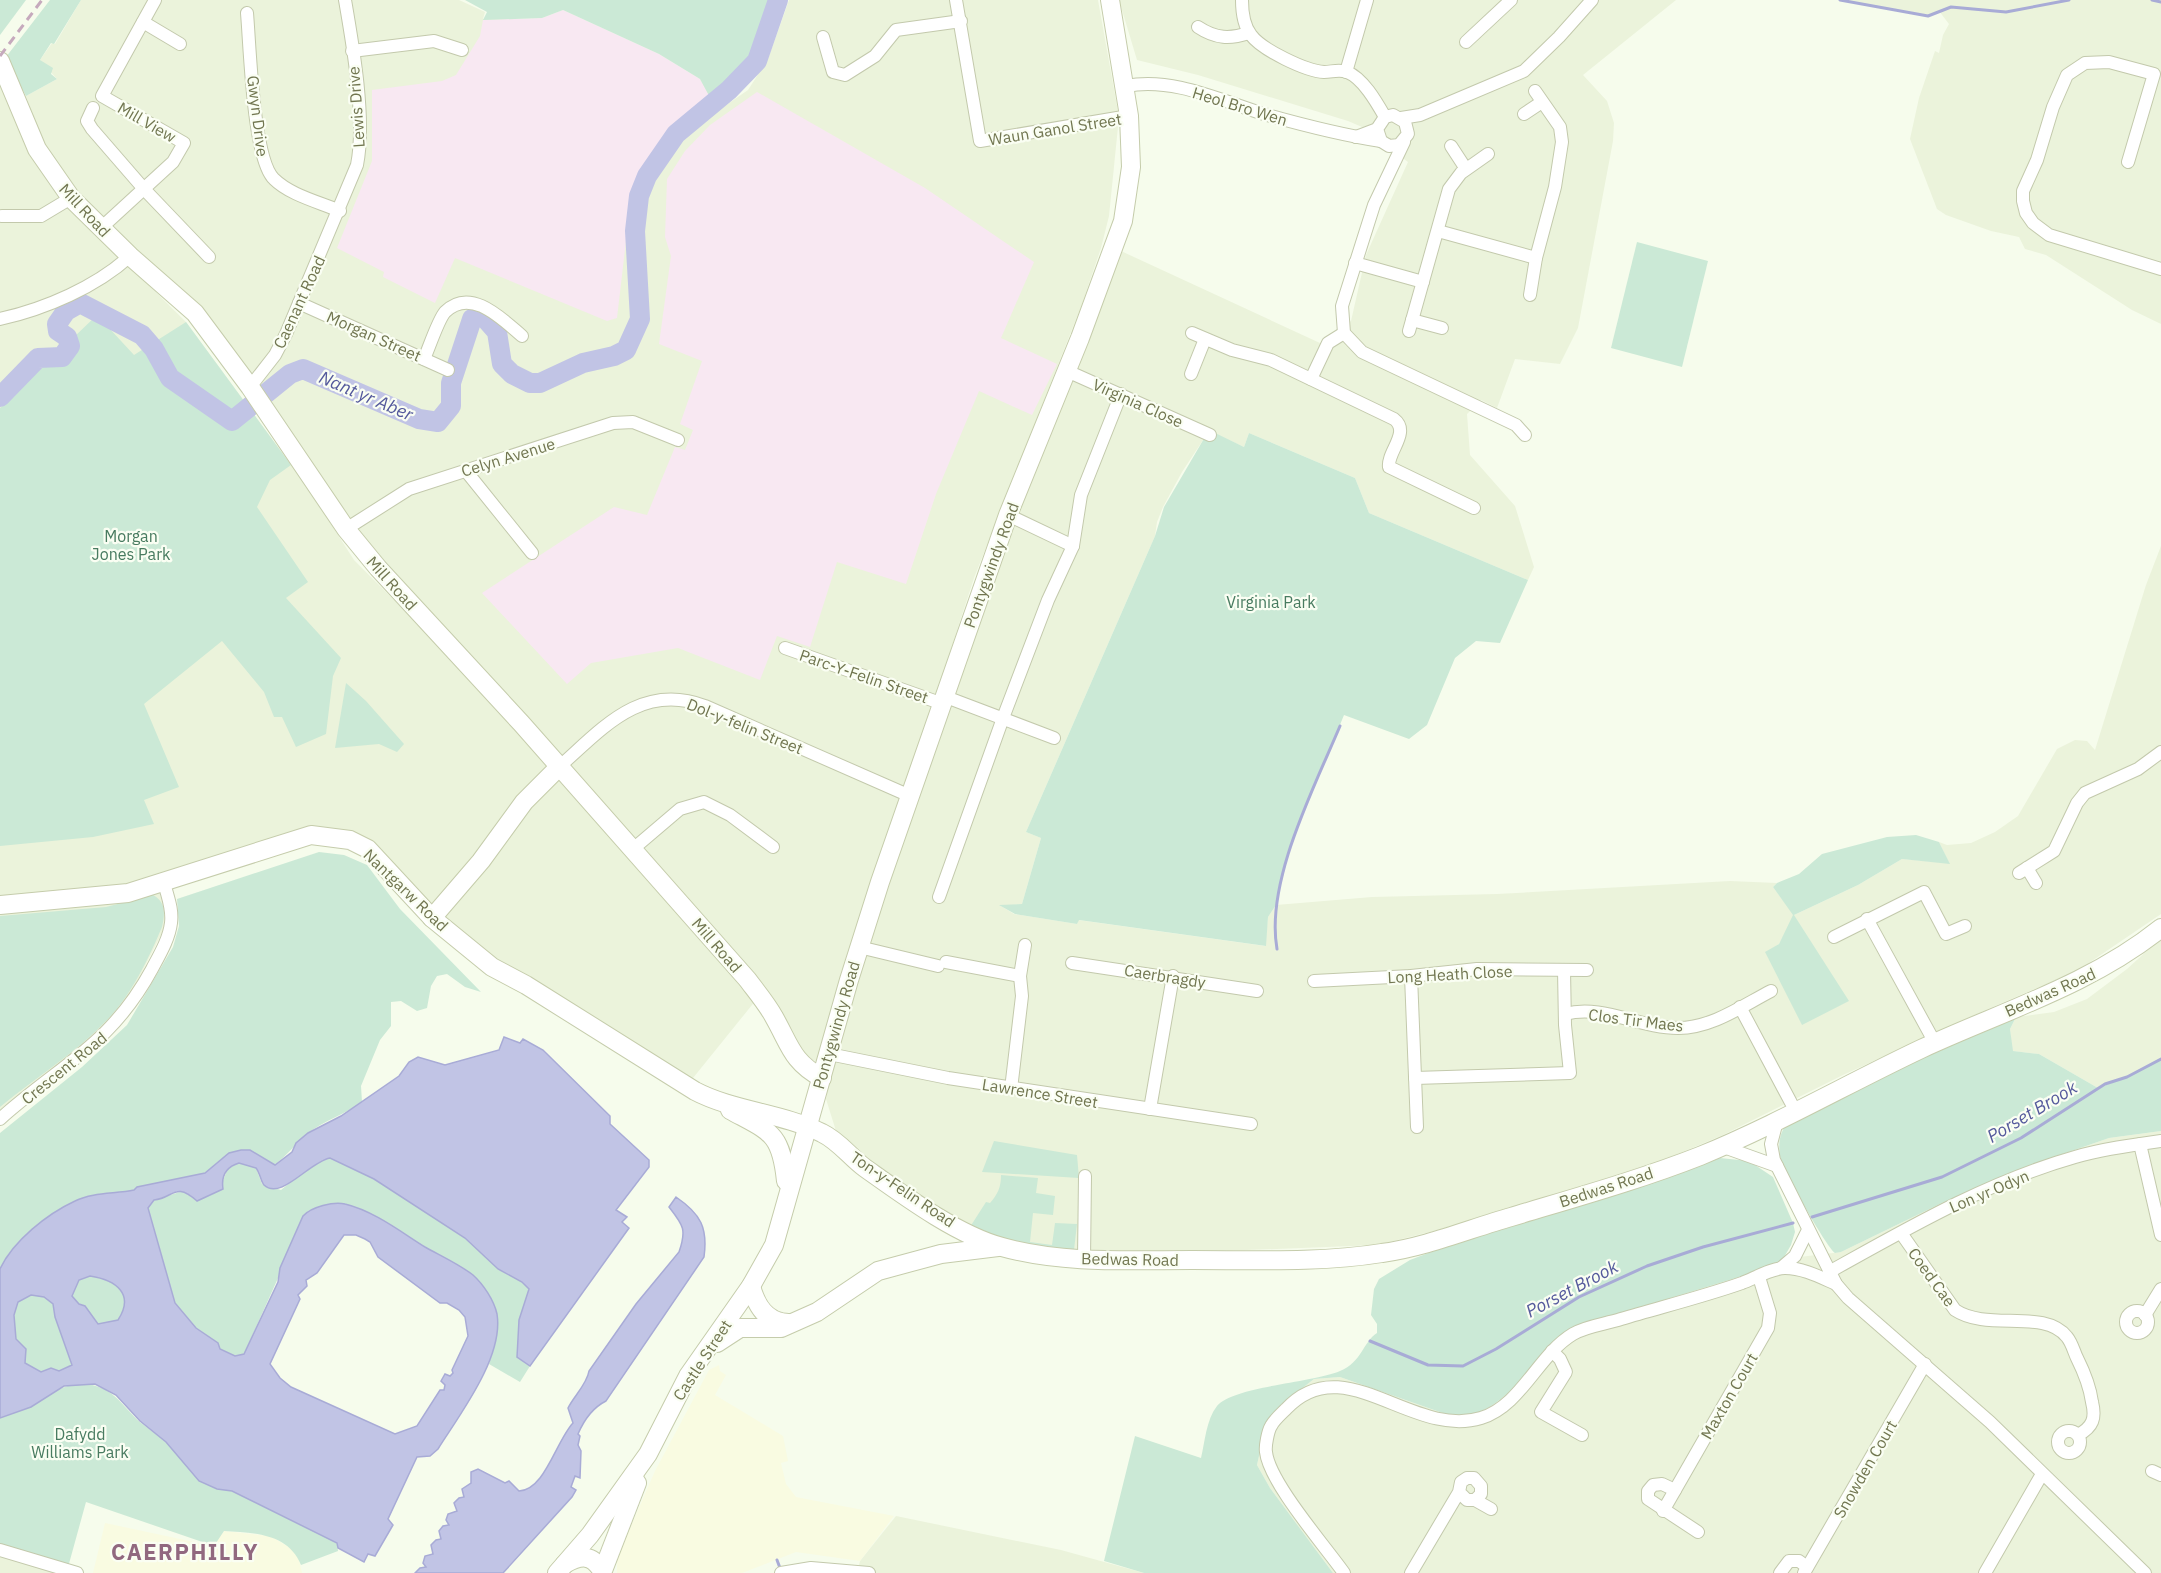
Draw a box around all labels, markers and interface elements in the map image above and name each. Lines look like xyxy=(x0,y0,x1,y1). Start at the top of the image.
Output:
street label: Lewis Drive xyxy=(343,65,369,148)
street label: Gwyn Drive xyxy=(243,74,273,158)
street label: Heol Bro Wen xyxy=(1190,82,1290,130)
street label: Mill View xyxy=(114,97,180,147)
street label: Waun Ganol Street xyxy=(987,109,1123,149)
street label: Mill Road xyxy=(55,179,115,241)
street label: Caenant Road xyxy=(269,252,329,352)
street label: Morgan Street xyxy=(324,306,424,366)
water label: Nant yr Aber xyxy=(316,365,417,426)
street label: Virginia Close xyxy=(1090,374,1187,432)
street label: Celyn Avenue xyxy=(459,433,558,481)
street label: Pontygwindy Road xyxy=(959,499,1023,631)
park label: Morgan Jones Park xyxy=(92,526,171,564)
street label: Mill Road xyxy=(362,552,422,614)
park label: Virginia Park xyxy=(1226,592,1316,612)
street label: Parc-Y-Felin Street xyxy=(797,645,931,707)
street label: Dol-y-felin Street xyxy=(684,694,806,758)
street label: Nantgarw Road xyxy=(359,845,453,935)
street label: Mill Road xyxy=(688,913,746,977)
street label: Pontygwindy Road xyxy=(808,959,864,1091)
street label: Caerbragdy xyxy=(1123,960,1207,992)
street label: Long Heath Close xyxy=(1387,961,1513,987)
street label: Bedwas Road xyxy=(2001,963,2099,1021)
street label: Clos Tir Maes xyxy=(1587,1004,1685,1036)
street label: Crescent Road xyxy=(17,1027,111,1109)
street label: Lawrence Street xyxy=(981,1074,1099,1112)
water label: Porset Brook xyxy=(1982,1075,2082,1148)
street label: Ton-y-Felin Road xyxy=(847,1147,959,1231)
street label: Bedwas Road xyxy=(1557,1162,1655,1212)
street label: Lon yr Odyn xyxy=(1946,1165,2032,1217)
street label: Coed Cae xyxy=(1904,1244,1960,1311)
street label: Bedwas Road xyxy=(1081,1248,1179,1270)
water label: Porset Brook xyxy=(1522,1254,1622,1323)
street label: Castle Street xyxy=(668,1316,736,1404)
street label: Maxton Court xyxy=(1696,1349,1762,1443)
street label: Snowden Court xyxy=(1829,1416,1901,1522)
park label: Dafydd Williams Park xyxy=(31,1424,129,1462)
district label: CAERPHILLY xyxy=(111,1537,259,1566)

